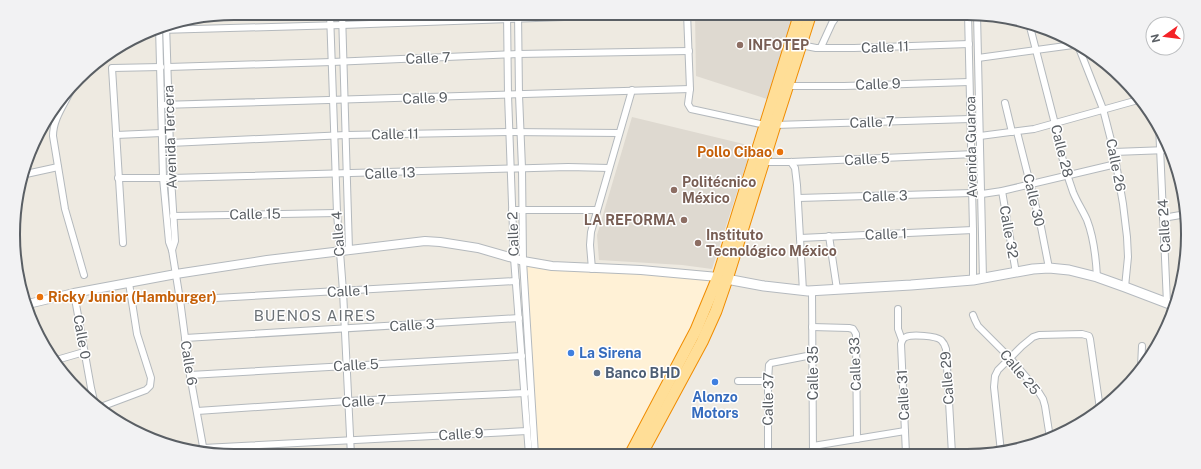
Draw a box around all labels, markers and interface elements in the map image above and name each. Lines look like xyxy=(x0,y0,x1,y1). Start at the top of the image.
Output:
north arrow xyxy=(1145,16,1185,56)
text: N xyxy=(1148,33,1162,44)
place label: INFOTEP xyxy=(748,37,809,53)
street label: Calle 11 xyxy=(861,38,909,56)
marker: INFOTEP xyxy=(735,40,745,50)
street label: Calle 7 xyxy=(405,49,451,67)
street label: Calle 9 xyxy=(855,75,901,93)
street label: Avenida Tercera xyxy=(160,85,180,189)
street label: Calle 9 xyxy=(402,89,448,107)
street label: Avenida Guaroa xyxy=(962,96,980,198)
street label: Calle 7 xyxy=(849,113,895,131)
street label: Calle 28 xyxy=(1048,123,1076,179)
street label: Calle 11 xyxy=(371,126,419,142)
street label: Calle 26 xyxy=(1103,137,1129,193)
place label: Pollo Cibao xyxy=(697,144,772,160)
marker: Pollo Cibao xyxy=(775,147,785,157)
street label: Calle 5 xyxy=(844,150,890,168)
street label: Calle 13 xyxy=(364,164,416,182)
street label: Calle 30 xyxy=(1020,172,1048,228)
place label: Politécnico México xyxy=(682,174,756,206)
marker: Politécnico México xyxy=(669,185,679,195)
street label: Calle 3 xyxy=(862,187,908,205)
street label: Calle 24 xyxy=(1155,199,1173,253)
street label: Calle 32 xyxy=(996,204,1022,260)
street label: Calle 15 xyxy=(229,206,281,222)
street label: Calle 4 xyxy=(328,211,348,257)
street label: Calle 2 xyxy=(504,211,522,257)
place label: LA REFORMA xyxy=(584,212,676,228)
marker: LA REFORMA xyxy=(679,215,689,225)
street label: Calle 1 xyxy=(865,225,907,243)
place label: Instituto Tecnológico México xyxy=(706,227,837,259)
marker: Instituto Tecnológico México xyxy=(693,238,703,248)
street label: Calle 1 xyxy=(327,282,369,300)
place label: Ricky Junior (Hamburger) xyxy=(48,289,217,305)
marker: Ricky Junior (Hamburger) xyxy=(35,292,45,302)
district label: BUENOS AIRES xyxy=(254,307,376,324)
street label: Calle 0 xyxy=(70,313,94,361)
street label: Calle 3 xyxy=(389,316,435,334)
street label: Calle 33 xyxy=(846,337,864,391)
street label: Calle 6 xyxy=(178,339,200,387)
place label: La Sirena xyxy=(579,345,642,361)
street label: Calle 35 xyxy=(805,346,821,400)
street label: Calle 25 xyxy=(997,346,1043,398)
marker: La Sirena xyxy=(566,348,576,358)
street label: Calle 29 xyxy=(937,350,957,405)
street label: Calle 5 xyxy=(333,356,379,374)
place label: Banco BHD xyxy=(605,365,680,381)
marker: Banco BHD xyxy=(592,368,602,378)
street label: Calle 31 xyxy=(894,369,912,421)
street label: Calle 37 xyxy=(760,372,776,426)
marker: Alonzo Motors xyxy=(710,377,720,387)
place label: Alonzo Motors xyxy=(691,389,739,421)
street label: Calle 7 xyxy=(341,392,387,410)
street label: Calle 9 xyxy=(438,425,484,443)

